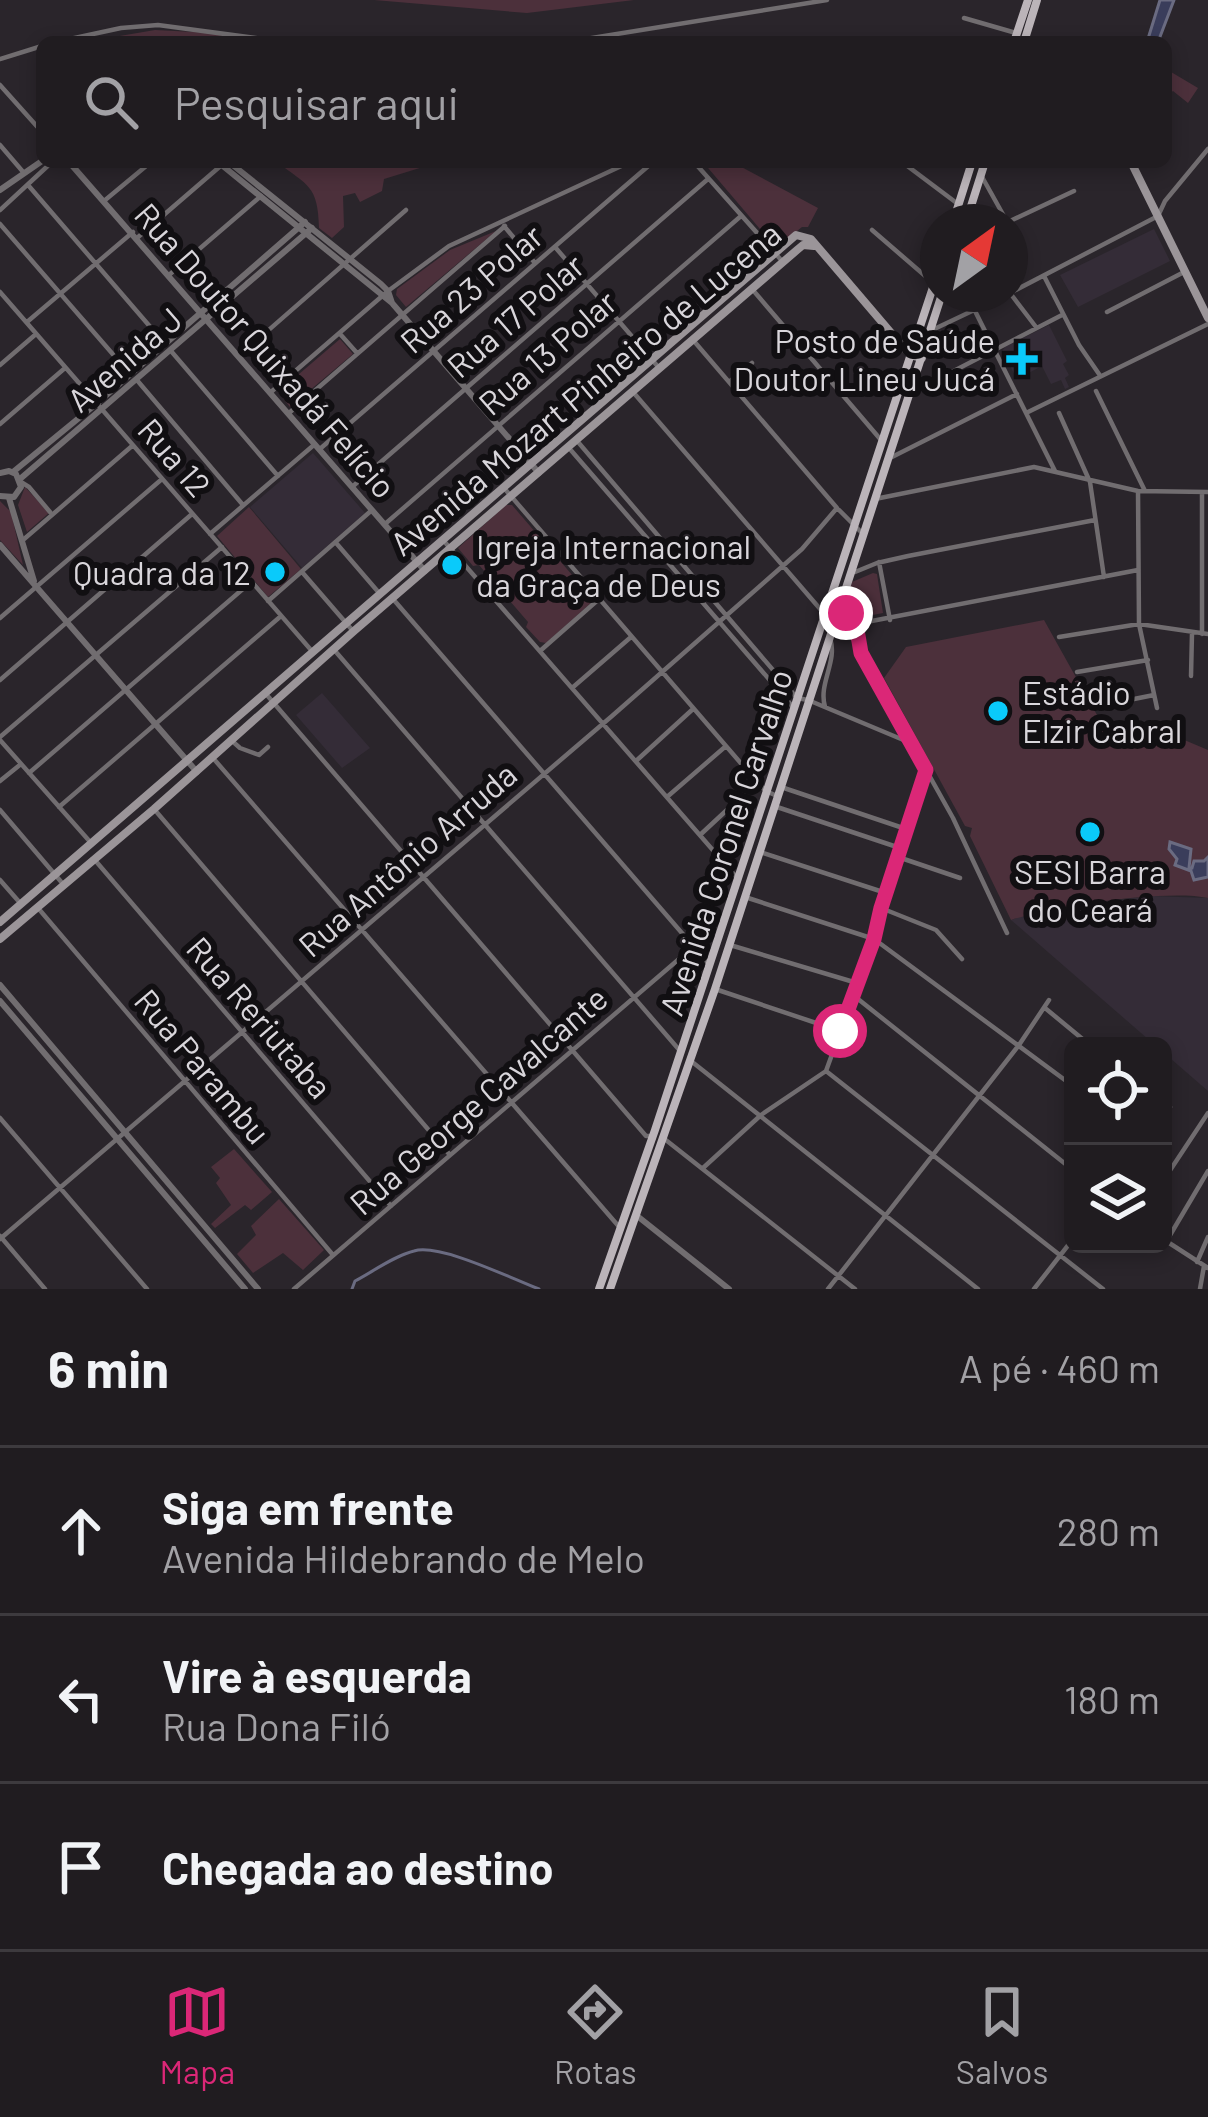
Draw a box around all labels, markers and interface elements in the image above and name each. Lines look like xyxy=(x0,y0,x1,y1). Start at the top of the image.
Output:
search box xyxy=(36,36,1172,168)
icon: search xyxy=(78,69,144,135)
text: Pesquisar aqui xyxy=(174,75,459,129)
street label: Rua Doutor Quixadá Felício xyxy=(127,194,405,506)
north arrow xyxy=(920,204,1028,312)
street label: Avenida Mozart Pinheiro de Lucena xyxy=(382,213,788,563)
street label: Rua 23 Polar xyxy=(392,215,550,361)
street label: Rua 17 Polar xyxy=(438,245,592,385)
street label: Rua 13 Polar xyxy=(470,281,624,423)
street label: Avenida J xyxy=(59,298,189,420)
place label: Posto de Saúde Doutor Lineu Jucá xyxy=(734,320,995,398)
marker: Posto de Saúde Doutor Lineu Jucá xyxy=(1006,343,1038,375)
street label: Rua 12 xyxy=(130,410,220,504)
place label: Igreja Internacional da Graça de Deus xyxy=(476,526,751,604)
place label: Quadra da 12 xyxy=(73,552,251,592)
marker: Igreja Internacional da Graça de Deus xyxy=(439,552,465,578)
marker: Quadra da 12 xyxy=(262,559,288,585)
route end xyxy=(819,586,873,640)
street label: Avenida Coronel Carvalho xyxy=(650,664,800,1020)
place label: Estádio Elzir Cabral xyxy=(1022,672,1182,750)
marker: Estádio Elzir Cabral xyxy=(985,698,1011,724)
street label: Rua Antônio Arruda xyxy=(290,753,524,965)
marker: SESI Barra do Ceará xyxy=(1077,819,1103,845)
place label: SESI Barra do Ceará xyxy=(1014,851,1166,929)
street label: Rua Reriutaba xyxy=(179,928,341,1106)
street label: Rua George Cavalcante xyxy=(341,977,615,1223)
street label: Rua Parambu xyxy=(127,981,279,1151)
route start xyxy=(813,1004,867,1058)
map controls xyxy=(1064,1037,1172,1253)
button: locate xyxy=(1064,1037,1172,1145)
button: layers xyxy=(1064,1145,1172,1253)
text: 6 min xyxy=(48,1337,169,1398)
text: A pé · 460 m xyxy=(959,1344,1160,1391)
text: Siga em frente xyxy=(162,1480,454,1534)
icon: ahead xyxy=(48,1498,114,1564)
text: 280 m xyxy=(1057,1507,1160,1554)
text: Avenida Hildebrando de Melo xyxy=(162,1534,645,1581)
text: Vire à esquerda xyxy=(162,1648,472,1702)
icon: left xyxy=(48,1666,114,1732)
text: 180 m xyxy=(1064,1675,1160,1722)
text: Rua Dona Filó xyxy=(162,1702,391,1749)
icon: arrive xyxy=(48,1834,114,1900)
text: Chegada ao destino xyxy=(162,1840,554,1894)
tab: Mapa xyxy=(160,1979,235,2091)
tab: Rotas xyxy=(554,1979,637,2091)
tab: Salvos xyxy=(956,1979,1048,2091)

